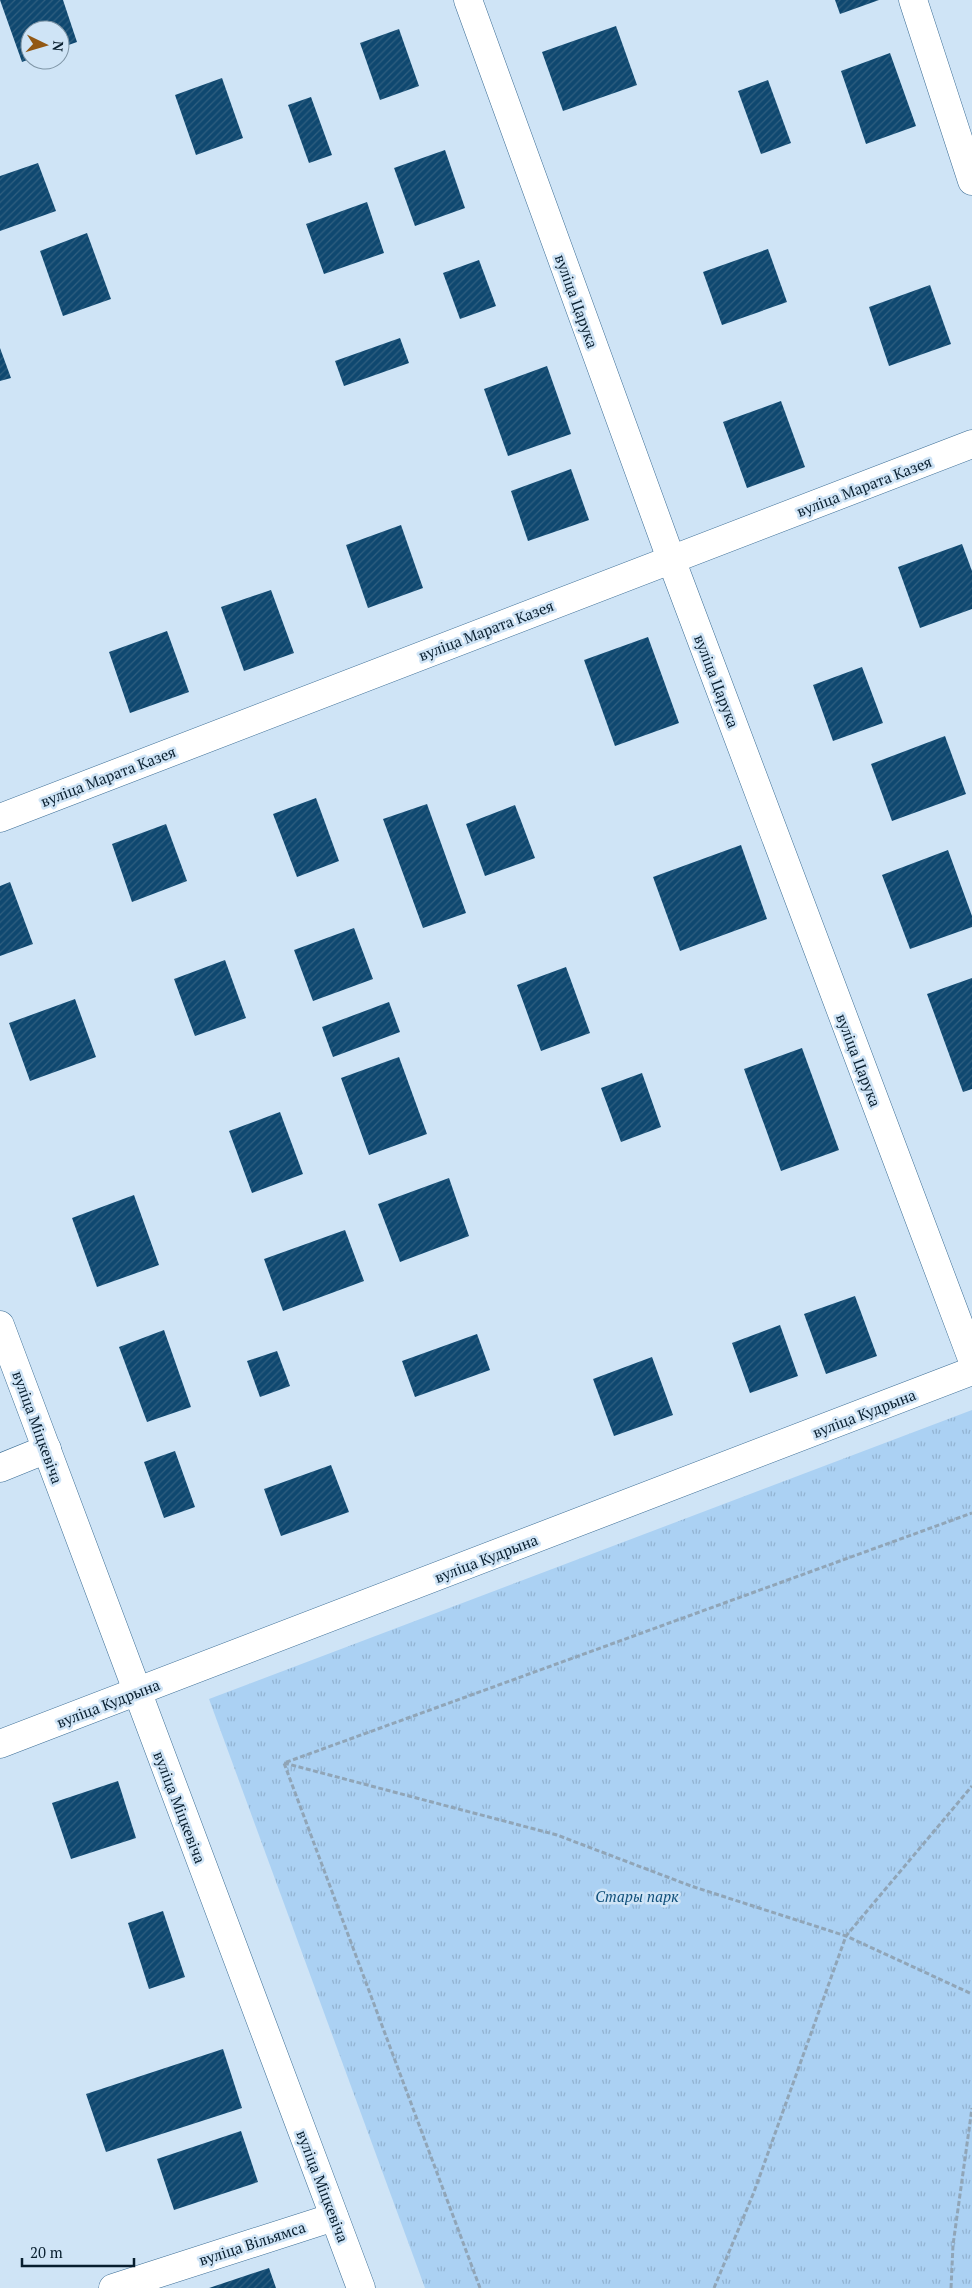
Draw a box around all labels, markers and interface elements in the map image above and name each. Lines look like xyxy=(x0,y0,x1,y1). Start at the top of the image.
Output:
north arrow xyxy=(20,20,70,70)
text: N xyxy=(48,40,68,53)
street label: вуліца Царука xyxy=(551,251,603,351)
street label: вуліца Марата Казея xyxy=(794,451,934,521)
street label: вуліца Марата Казея xyxy=(416,595,556,665)
street label: вуліца Царука xyxy=(690,631,744,731)
street label: вуліца Марата Казея xyxy=(38,741,178,811)
street label: вуліца Царука xyxy=(832,1010,886,1110)
street label: вуліца Міцкевіча xyxy=(8,1368,68,1487)
street label: вуліца Кудрына xyxy=(809,1384,919,1442)
street label: вуліца Кудрына xyxy=(431,1529,541,1587)
street label: вуліца Кудрына xyxy=(53,1674,163,1732)
street label: вуліца Міцкевіча xyxy=(149,1748,211,1866)
park label: Стары парк xyxy=(595,1886,679,1906)
street label: вуліца Міцкевіча xyxy=(292,2127,354,2245)
street label: вуліца Вільямса xyxy=(196,2216,308,2270)
scale bar xyxy=(22,2236,135,2268)
text: 20 m xyxy=(30,2242,63,2262)

